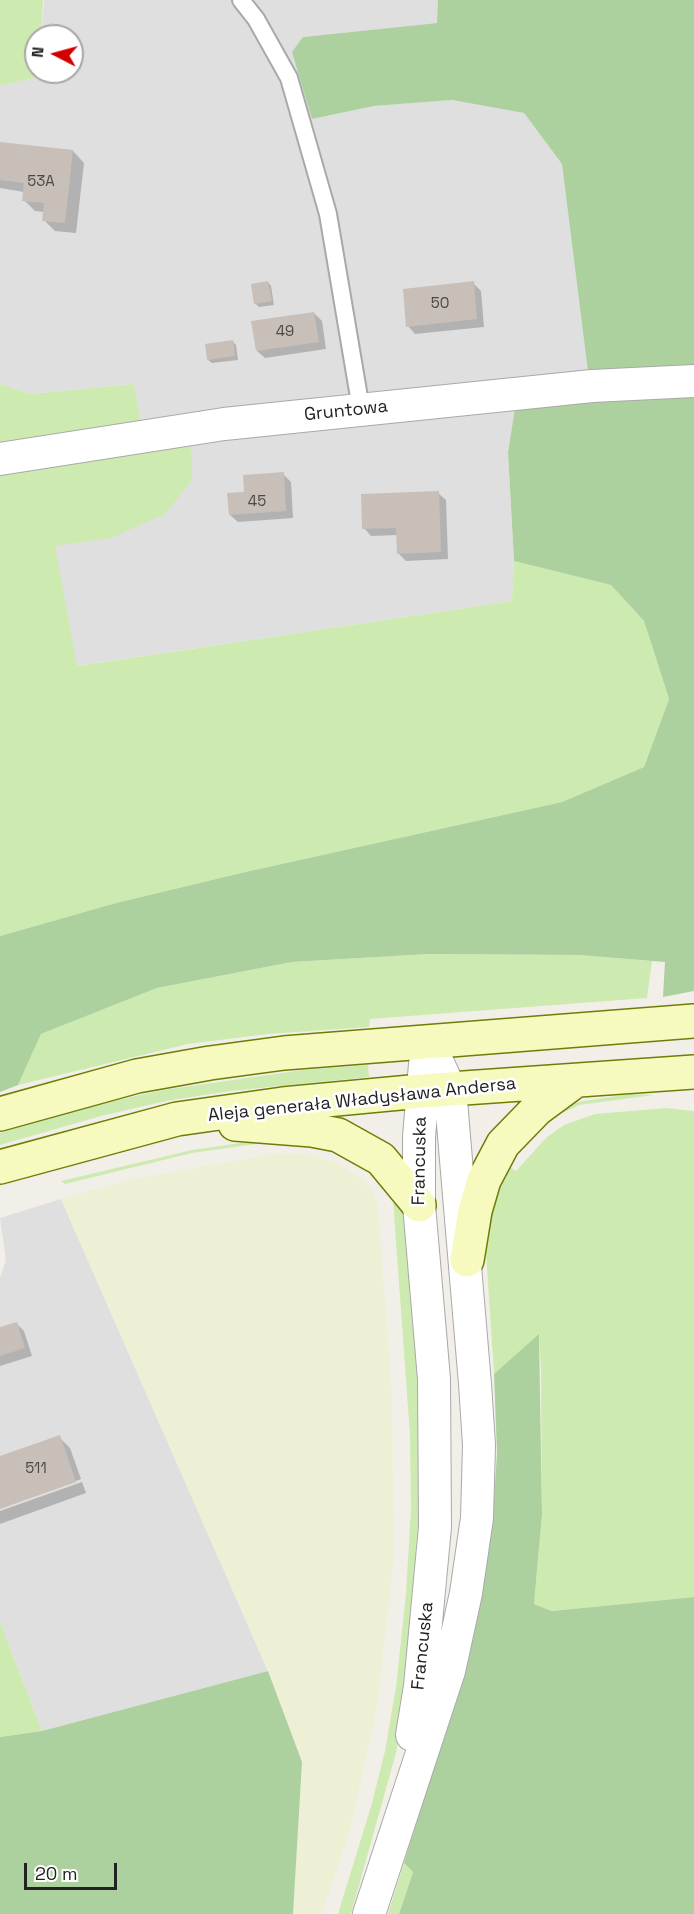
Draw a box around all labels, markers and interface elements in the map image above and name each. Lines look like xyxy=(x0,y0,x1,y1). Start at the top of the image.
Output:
north arrow xyxy=(24,24,84,84)
text: N xyxy=(27,46,49,59)
house number: 53A xyxy=(27,173,55,191)
house number: 50 xyxy=(431,295,449,313)
house number: 49 xyxy=(276,323,294,341)
street label: Gruntowa xyxy=(303,396,389,426)
house number: 45 xyxy=(248,493,266,511)
street label: Aleja generała Władysława Andersa xyxy=(207,1073,517,1127)
street label: Francuska xyxy=(408,1116,432,1206)
house number: 511 xyxy=(25,1460,47,1478)
street label: Francuska xyxy=(408,1601,438,1691)
scale bar xyxy=(27,1851,120,1889)
text: 20 m xyxy=(35,1862,78,1885)

